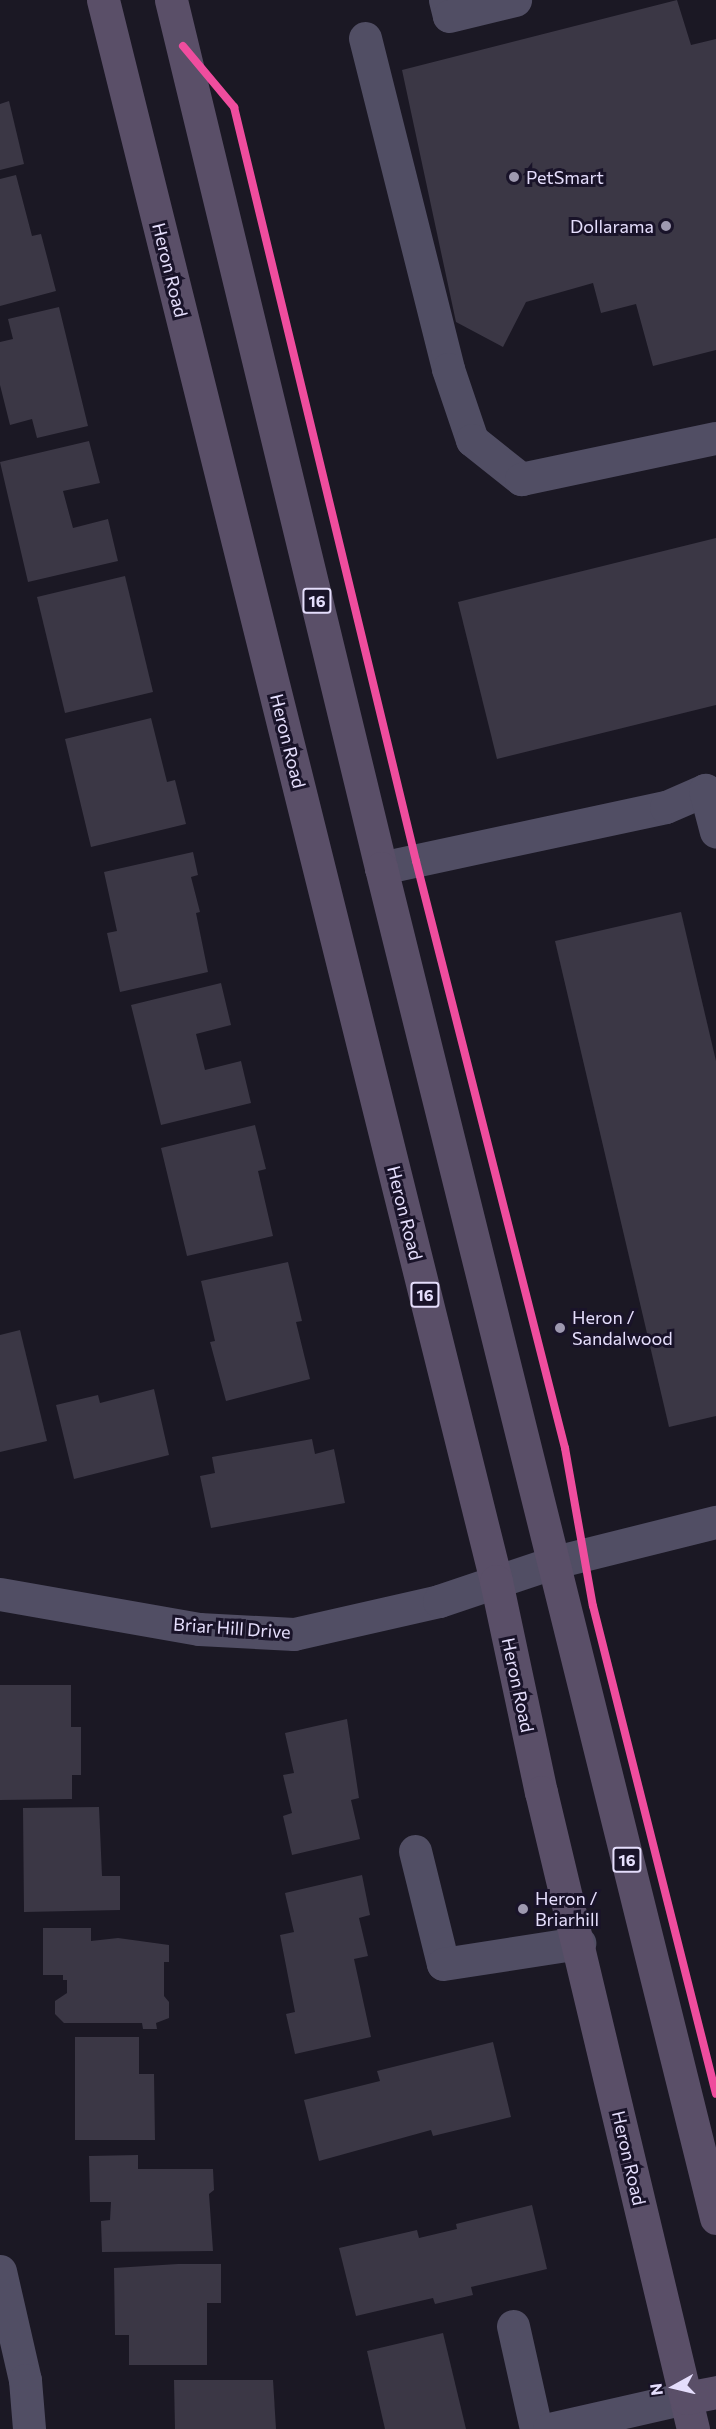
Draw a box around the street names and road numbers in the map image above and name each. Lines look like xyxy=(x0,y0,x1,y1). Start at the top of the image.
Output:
street label: Heron Road xyxy=(148,221,192,319)
road number: 16 xyxy=(302,588,332,614)
street label: Heron Road xyxy=(266,692,310,790)
street label: Heron Road xyxy=(383,1164,427,1262)
road number: 16 xyxy=(410,1282,440,1308)
street label: Briar Hill Drive xyxy=(173,1613,291,1643)
street label: Heron Road xyxy=(497,1636,539,1734)
road number: 16 xyxy=(612,1847,642,1873)
street label: Heron Road xyxy=(608,2109,650,2207)

